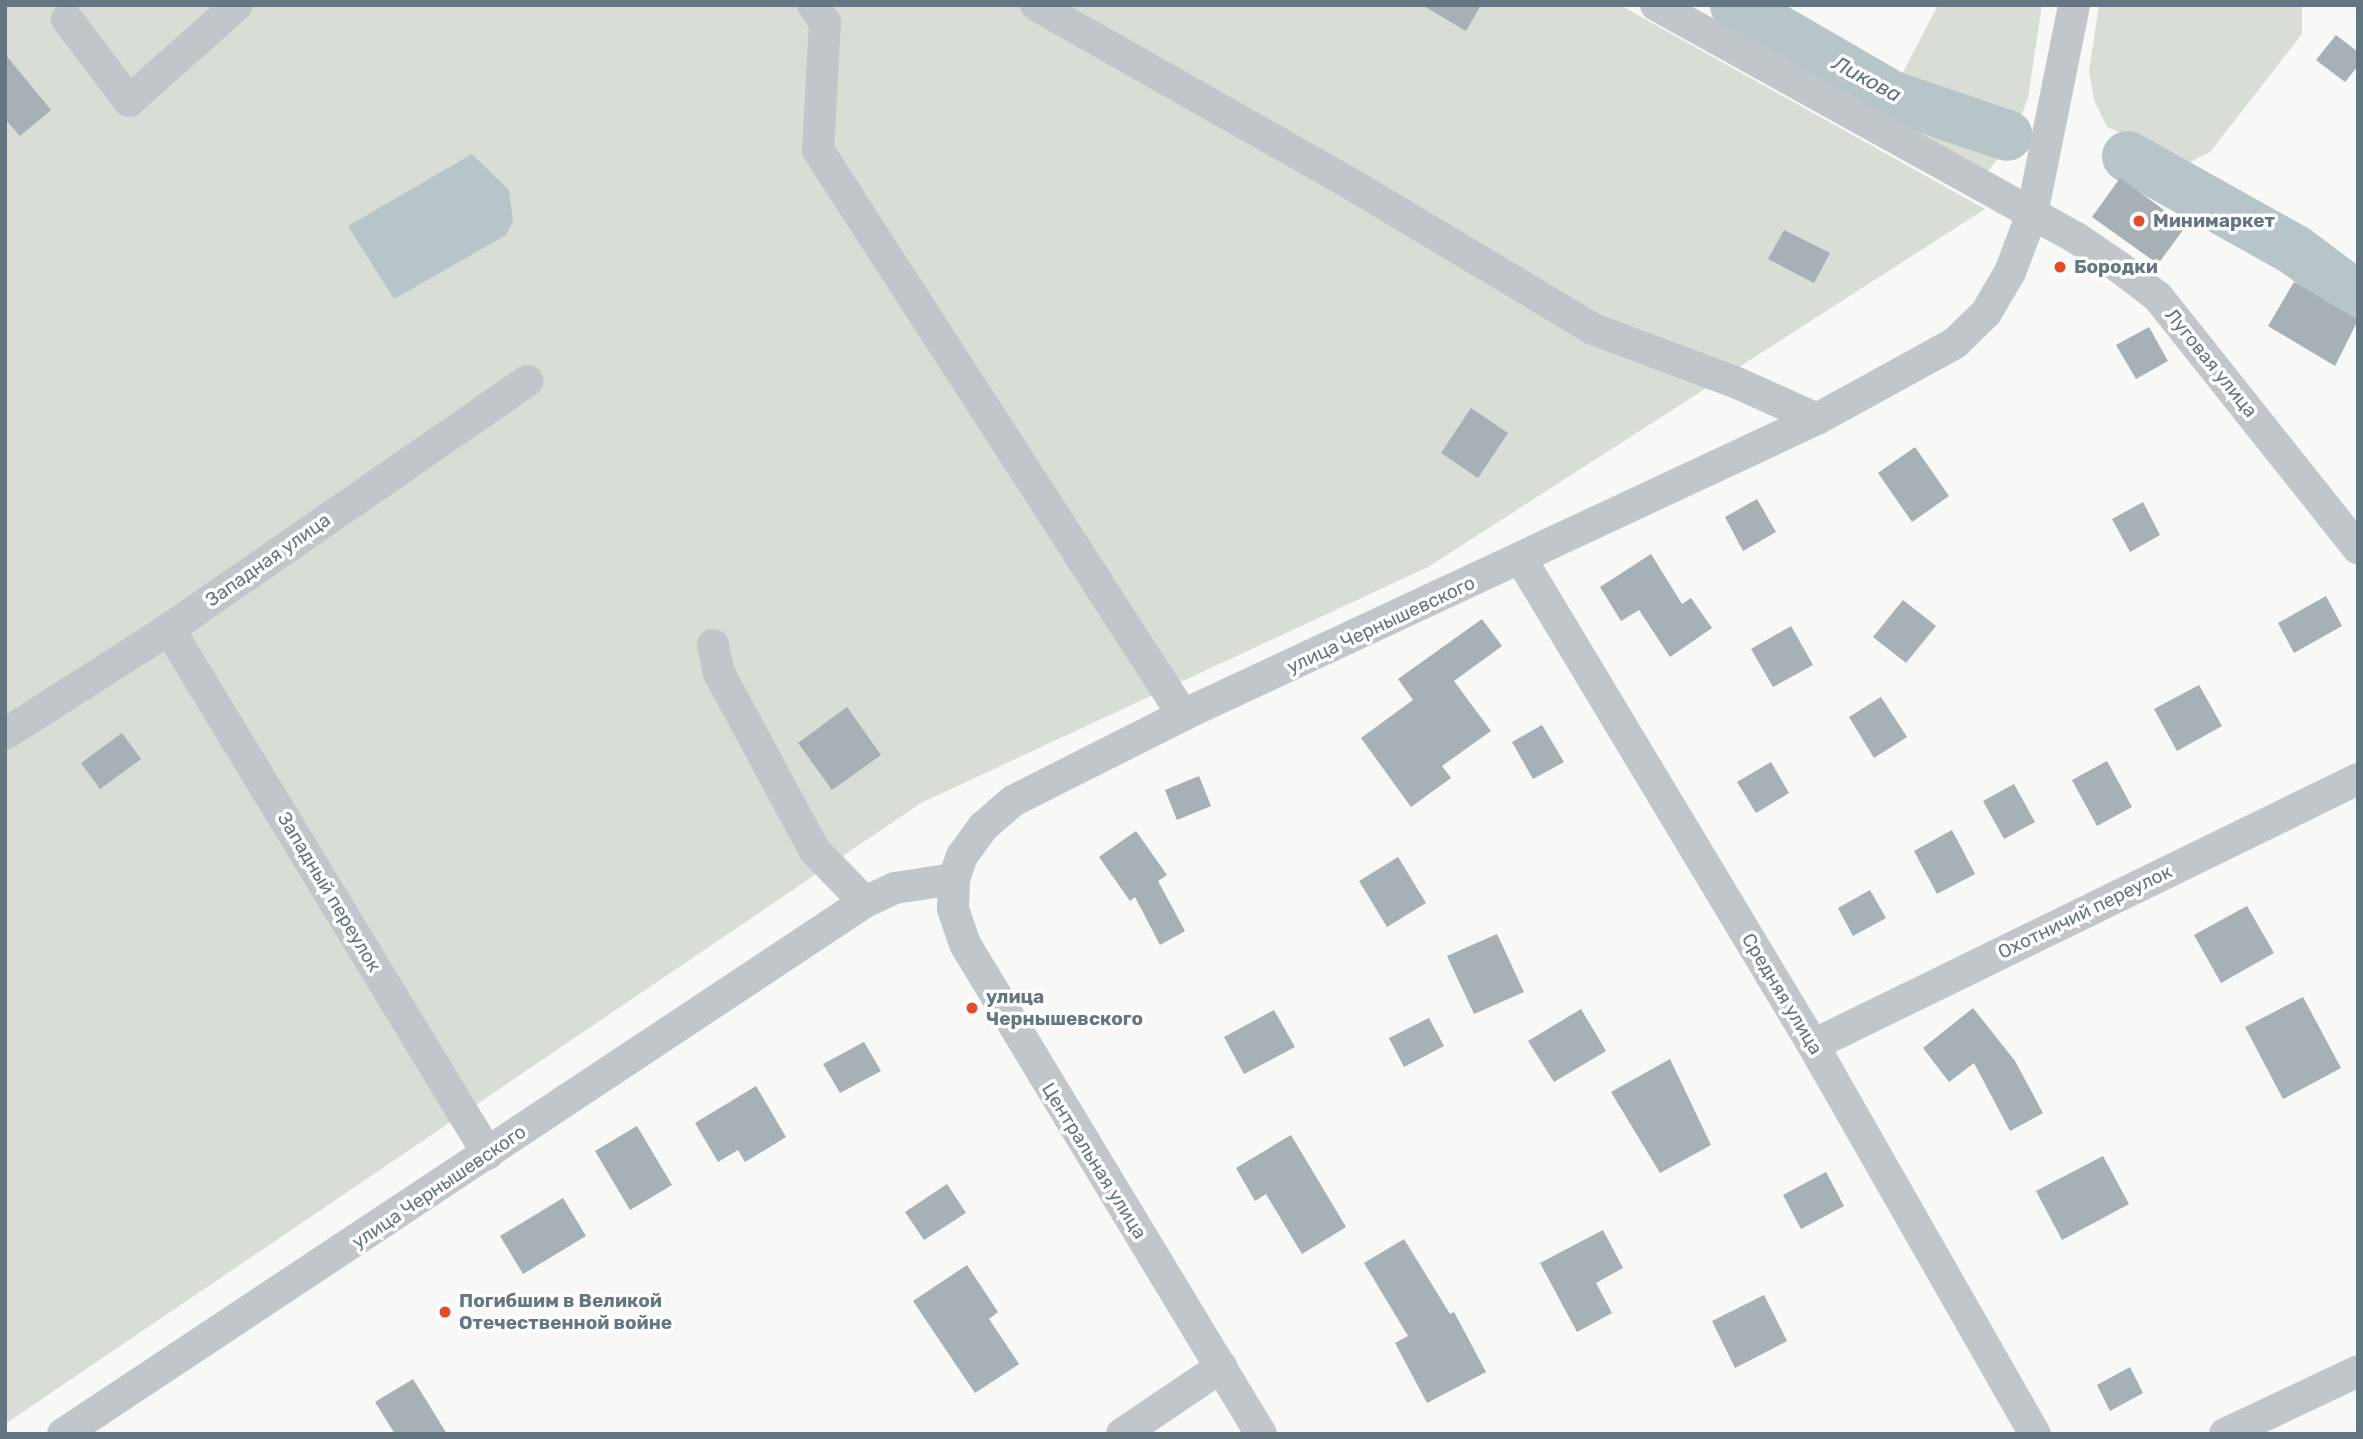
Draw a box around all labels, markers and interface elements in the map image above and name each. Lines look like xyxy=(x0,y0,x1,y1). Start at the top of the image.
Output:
water label: Ликова xyxy=(1828,51,1906,107)
place label: Минимаркет xyxy=(2153,210,2275,232)
marker: Минимаркет xyxy=(2131,213,2147,229)
place label: Бородки xyxy=(2074,256,2158,278)
marker: Бородки xyxy=(2052,259,2068,275)
street label: Луговая улица xyxy=(2160,304,2262,422)
street label: Западная улица xyxy=(201,508,335,612)
street label: улица Чернышевского xyxy=(1283,571,1479,679)
street label: Западный переулок xyxy=(272,808,386,976)
street label: Охотничий переулок xyxy=(1994,860,2176,964)
street label: Средняя улица xyxy=(1737,929,1827,1059)
place label: улица Чернышевского xyxy=(986,986,1143,1030)
marker: улица Чернышевского xyxy=(964,1000,980,1016)
street label: Центральная улица xyxy=(1037,1079,1151,1243)
street label: улица Чернышевского xyxy=(348,1120,530,1254)
place label: Погибшим в Великой Отечественной войне xyxy=(459,1290,672,1334)
marker: Погибшим в Великой Отечественной войне xyxy=(437,1304,453,1320)

